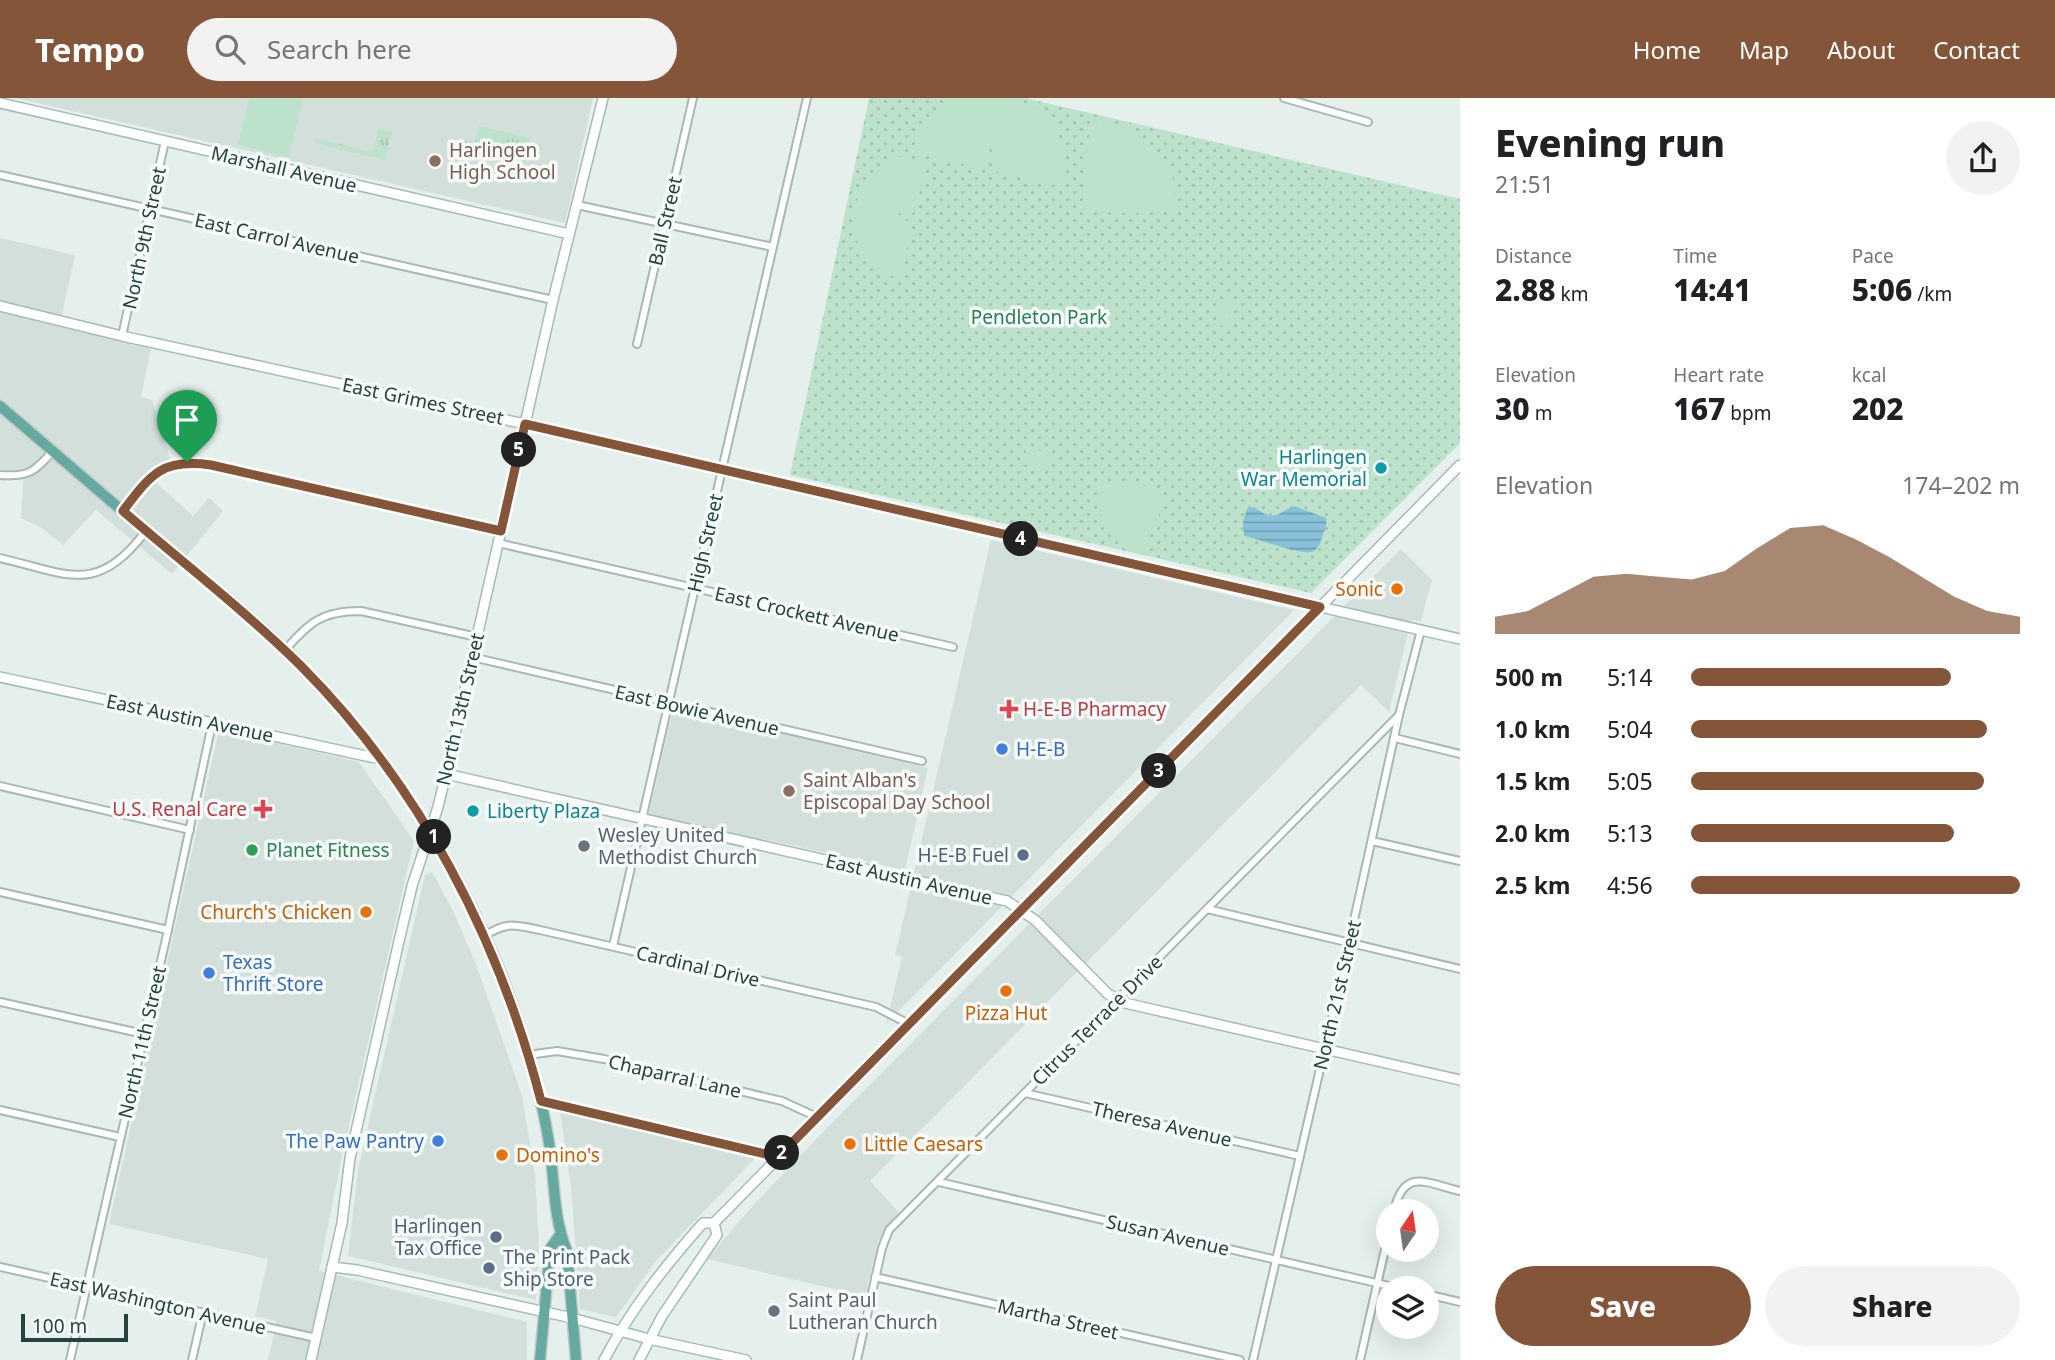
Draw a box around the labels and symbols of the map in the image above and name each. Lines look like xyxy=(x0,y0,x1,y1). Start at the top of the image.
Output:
place label: Harlingen High School xyxy=(449,137,556,185)
street label: Marshall Avenue xyxy=(209,140,359,198)
marker: Harlingen High School xyxy=(427,153,443,169)
street label: North 9th Street xyxy=(116,164,172,312)
street label: Ball Street xyxy=(642,174,688,268)
street label: East Carrol Avenue xyxy=(192,206,362,270)
park label: Pendleton Park xyxy=(971,304,1107,330)
street label: East Grimes Street xyxy=(340,371,506,431)
pin xyxy=(157,390,217,462)
pin: 5 xyxy=(502,432,536,468)
place label: Harlingen War Memorial xyxy=(1241,444,1367,492)
marker: Harlingen War Memorial xyxy=(1373,460,1389,476)
street label: High Street xyxy=(681,491,729,595)
pin: 4 xyxy=(1004,522,1038,556)
place label: Sonic xyxy=(1335,576,1383,602)
street label: East Crockett Avenue xyxy=(712,580,902,648)
marker: Sonic xyxy=(1389,581,1405,597)
street label: North 13th Street xyxy=(430,630,490,788)
street label: East Bowie Avenue xyxy=(612,678,782,742)
street label: East Austin Avenue xyxy=(104,688,276,748)
place label: H-E-B Pharmacy xyxy=(1023,696,1166,722)
marker: H-E-B Pharmacy xyxy=(1001,701,1017,717)
place label: H-E-B xyxy=(1016,736,1065,762)
marker: H-E-B xyxy=(994,741,1010,757)
pin: 3 xyxy=(1142,754,1176,788)
place label: Saint Alban's Episcopal Day School xyxy=(803,767,990,815)
marker: Saint Alban's Episcopal Day School xyxy=(781,783,797,799)
place label: U.S. Renal Care xyxy=(112,796,247,822)
place label: Liberty Plaza xyxy=(487,798,600,824)
marker: U.S. Renal Care xyxy=(253,799,273,819)
marker: Liberty Plaza xyxy=(465,803,481,819)
pin: 1 xyxy=(416,820,452,854)
place label: Wesley United Methodist Church xyxy=(598,822,757,870)
place label: Planet Fitness xyxy=(266,837,390,863)
marker: Wesley United Methodist Church xyxy=(576,838,592,854)
marker: Planet Fitness xyxy=(244,842,260,858)
place label: H-E-B Fuel xyxy=(918,842,1009,868)
street label: East Austin Avenue xyxy=(823,847,995,911)
marker: H-E-B Fuel xyxy=(1015,847,1031,863)
place label: Church's Chicken xyxy=(200,899,352,925)
marker: Church's Chicken xyxy=(358,904,374,920)
street label: North 21st Street xyxy=(1307,917,1367,1072)
street label: Cardinal Drive xyxy=(634,939,762,993)
place label: Texas Thrift Store xyxy=(223,949,323,997)
street label: Citrus Terrace Drive xyxy=(1026,949,1168,1091)
street label: North 11th Street xyxy=(112,963,172,1121)
marker: Texas Thrift Store xyxy=(201,965,217,981)
marker: Pizza Hut xyxy=(998,983,1014,999)
place label: Pizza Hut xyxy=(965,1000,1047,1026)
street label: Chaparral Lane xyxy=(606,1048,744,1104)
street label: Theresa Avenue xyxy=(1090,1095,1234,1153)
place label: The Paw Pantry xyxy=(286,1128,424,1154)
place label: Little Caesars xyxy=(864,1131,983,1157)
marker: The Paw Pantry xyxy=(430,1133,446,1149)
pin: 2 xyxy=(764,1136,800,1170)
marker: Little Caesars xyxy=(842,1136,858,1152)
place label: Domino's xyxy=(516,1142,600,1168)
marker: Domino's xyxy=(494,1147,510,1163)
north arrow xyxy=(1376,1199,1438,1262)
street label: Susan Avenue xyxy=(1104,1208,1232,1262)
place label: Harlingen Tax Office xyxy=(394,1213,482,1261)
marker: Harlingen Tax Office xyxy=(488,1229,504,1245)
place label: The Print Pack Ship Store xyxy=(503,1244,630,1292)
marker: The Print Pack Ship Store xyxy=(481,1260,497,1276)
street label: East Washington Avenue xyxy=(47,1265,269,1341)
place label: Saint Paul Lutheran Church xyxy=(788,1287,938,1335)
street label: Martha Street xyxy=(995,1292,1121,1346)
marker: Saint Paul Lutheran Church xyxy=(766,1303,782,1319)
scale bar xyxy=(21,1311,128,1343)

